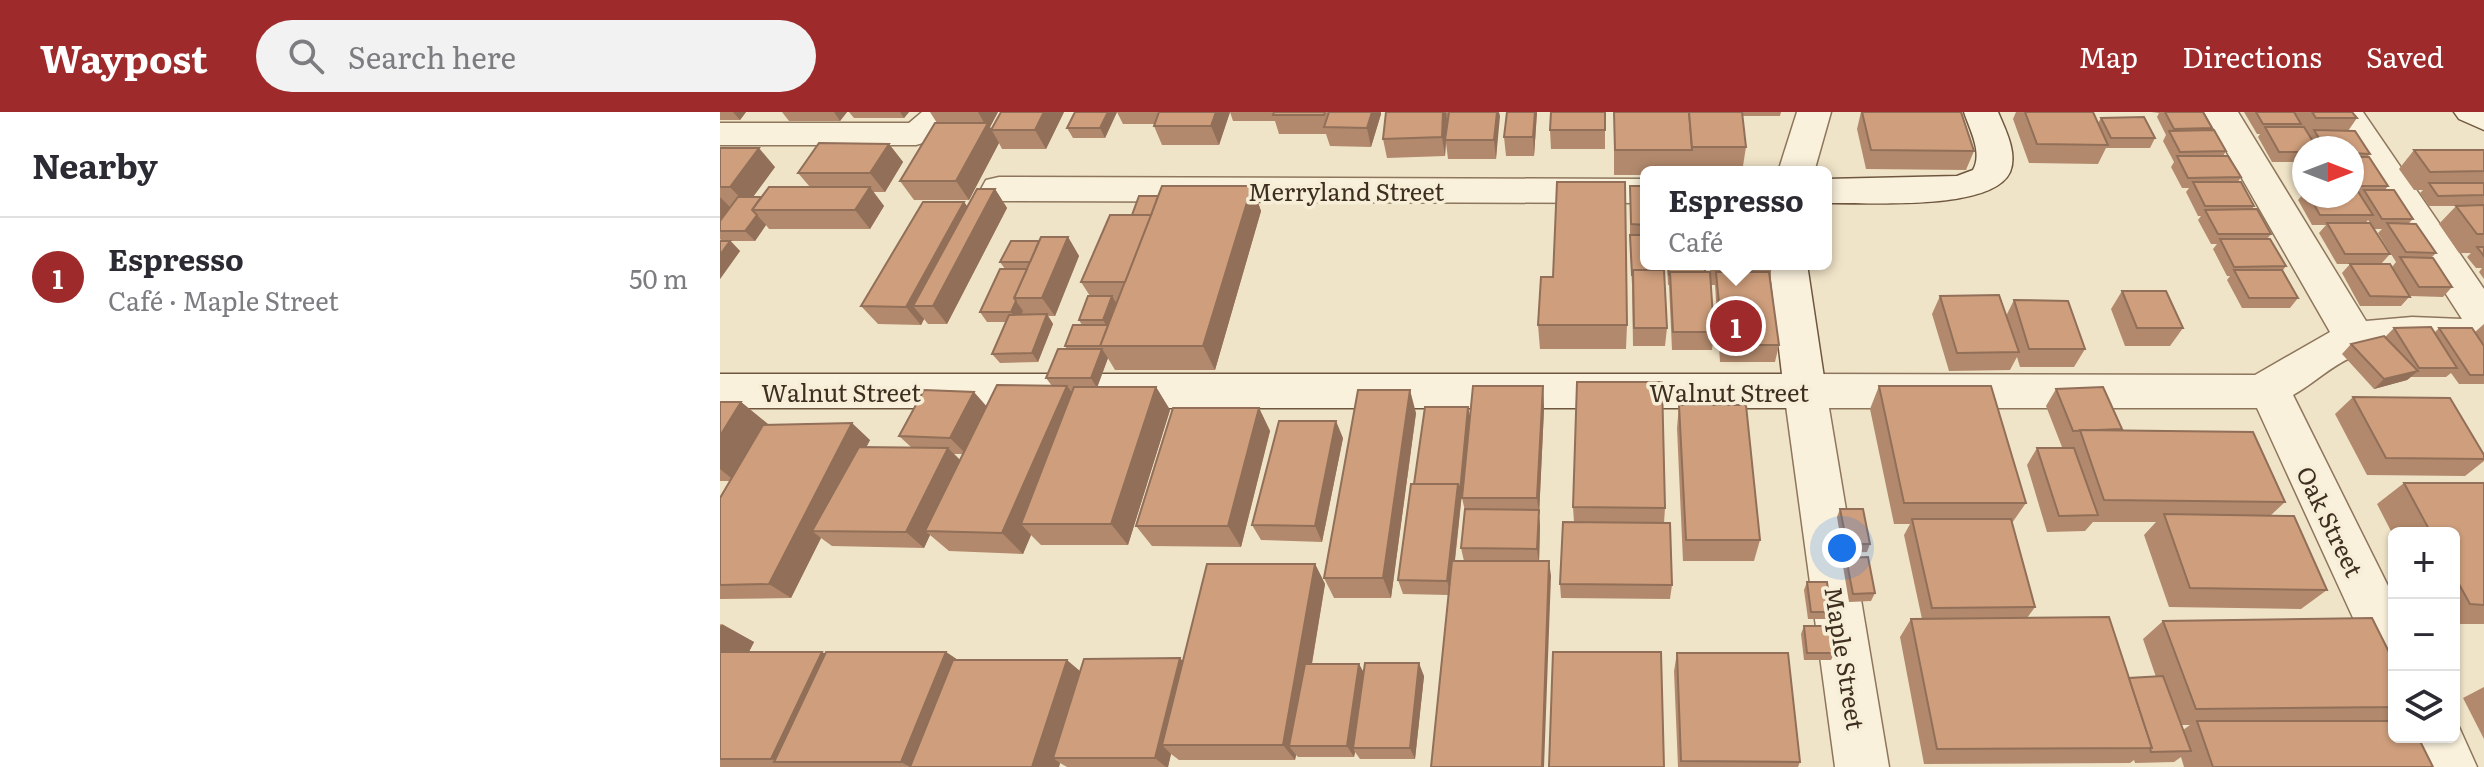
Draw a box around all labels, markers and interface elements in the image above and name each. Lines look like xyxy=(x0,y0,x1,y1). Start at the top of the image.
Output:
search box xyxy=(256,20,816,92)
text: Waypost xyxy=(40,28,208,85)
icon: search xyxy=(284,34,328,78)
text: Search here xyxy=(348,34,516,78)
text: Map xyxy=(2079,35,2138,77)
text: Directions xyxy=(2182,35,2322,77)
text: Saved xyxy=(2366,35,2444,77)
north arrow xyxy=(2292,136,2364,208)
text: Nearby xyxy=(32,139,158,189)
popup xyxy=(1640,166,1832,270)
street label: Merryland Street xyxy=(1248,173,1444,208)
text: Espresso xyxy=(1668,177,1804,221)
text: Café xyxy=(1668,221,1723,260)
text: Espresso xyxy=(108,236,244,280)
text: 1 xyxy=(53,258,63,297)
text: 50 m xyxy=(629,258,688,297)
text: Café · Maple Street xyxy=(108,280,339,319)
pin: 1 xyxy=(1710,296,1762,356)
street label: Walnut Street xyxy=(761,374,921,409)
street label: Walnut Street xyxy=(1649,374,1809,409)
street label: Oak Street xyxy=(2289,460,2373,583)
map controls xyxy=(2388,527,2460,743)
button: + xyxy=(2388,527,2460,599)
your location xyxy=(1822,528,1862,568)
street label: Maple Street xyxy=(1817,584,1875,732)
button: − xyxy=(2388,599,2460,671)
button: layers xyxy=(2388,671,2460,743)

